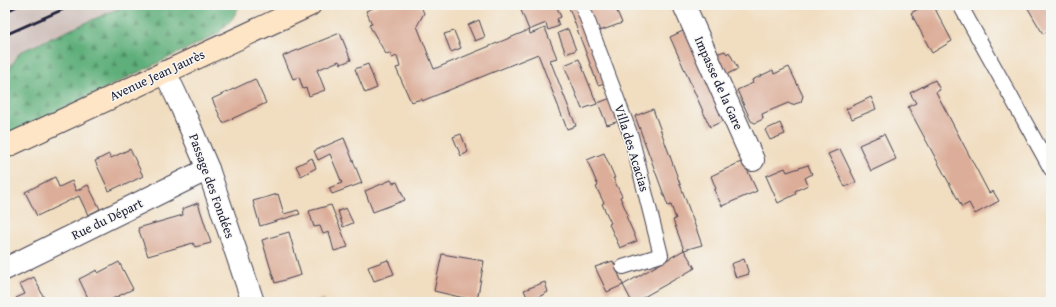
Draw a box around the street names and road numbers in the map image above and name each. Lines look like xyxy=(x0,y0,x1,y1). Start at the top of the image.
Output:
street label: Impasse de la Gare xyxy=(690,33,748,133)
street label: Avenue Jean Jaurès xyxy=(106,45,208,105)
street label: Villa des Acacias xyxy=(610,102,654,194)
street label: Passage des Fondées xyxy=(184,131,240,241)
street label: Rue du Départ xyxy=(68,193,146,245)

